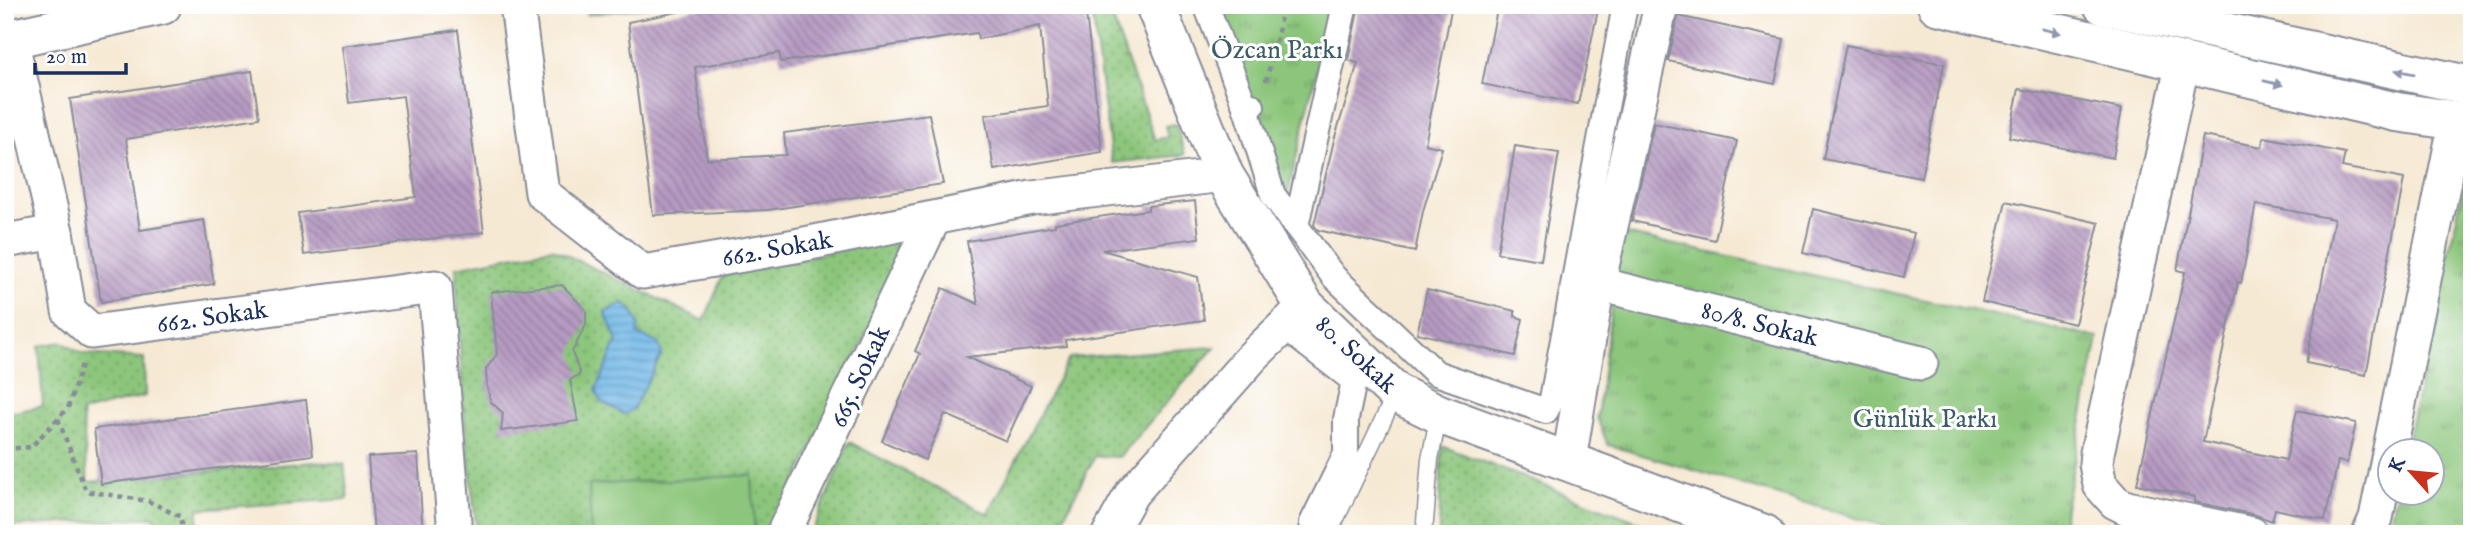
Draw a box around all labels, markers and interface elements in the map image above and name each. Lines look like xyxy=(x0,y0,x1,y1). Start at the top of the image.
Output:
one-way arrow xyxy=(2040,26,2062,37)
scale bar xyxy=(35,32,126,76)
park label: Özcan Parkı xyxy=(1211,34,1343,67)
text: 20 m xyxy=(46,44,87,71)
one-way arrow xyxy=(2394,66,2416,77)
one-way arrow xyxy=(2262,78,2284,89)
street label: 662. Sokak xyxy=(719,223,836,275)
street label: 662. Sokak xyxy=(155,293,271,342)
street label: 80/8. Sokak xyxy=(1697,294,1823,355)
street label: 80. Sokak xyxy=(1308,309,1405,402)
street label: 665. Sokak xyxy=(822,319,899,433)
park label: Günlük Parkı xyxy=(1853,403,1997,436)
north arrow xyxy=(2376,438,2446,508)
text: K xyxy=(2384,453,2412,477)

